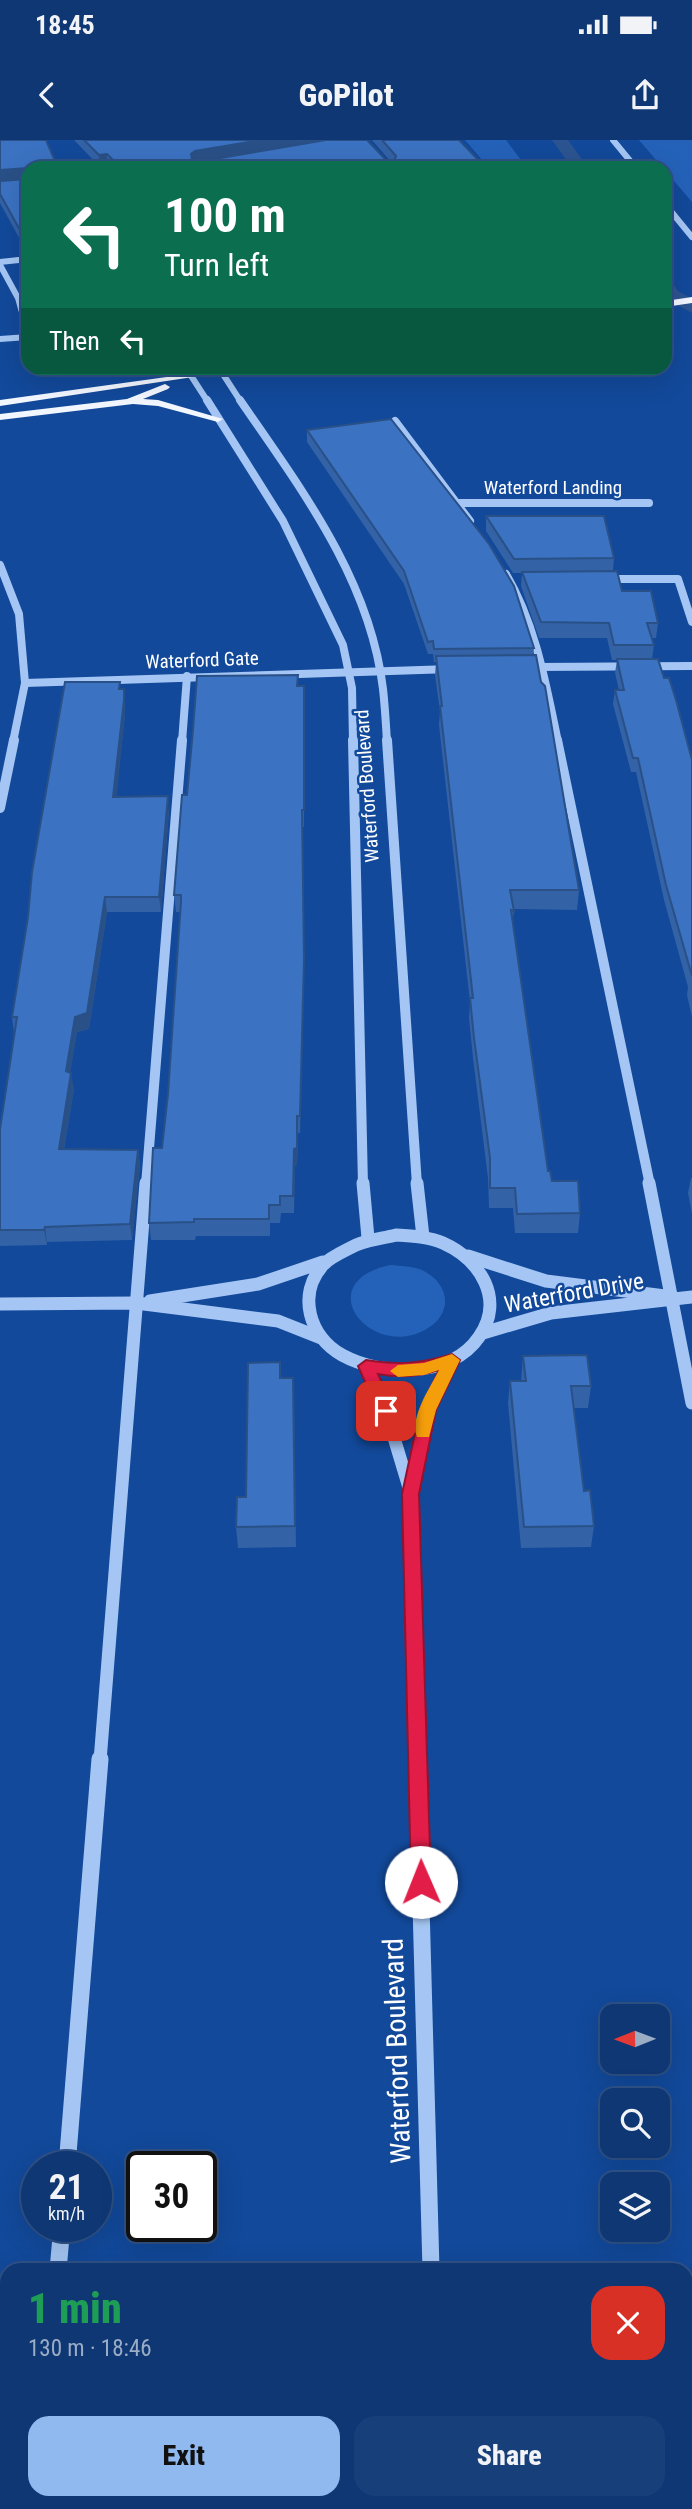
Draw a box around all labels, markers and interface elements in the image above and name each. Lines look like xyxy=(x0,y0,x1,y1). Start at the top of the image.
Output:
text: 18:45 xyxy=(35,10,95,40)
icon: back xyxy=(28,76,66,114)
text: GoPilot xyxy=(298,76,394,114)
icon: share xyxy=(626,76,664,114)
text: 100 m xyxy=(164,187,286,244)
icon: left xyxy=(49,189,140,280)
text: Turn left xyxy=(164,246,269,284)
icon: left xyxy=(114,322,152,360)
text: Then xyxy=(49,326,100,356)
street label: Waterford Landing xyxy=(484,476,622,499)
street label: Waterford Gate xyxy=(145,647,259,673)
street label: Waterford Boulevard xyxy=(350,709,384,863)
street label: Waterford Drive xyxy=(502,1267,646,1319)
pin xyxy=(356,1381,416,1441)
icon: arrive xyxy=(367,1392,405,1430)
position arrow xyxy=(384,1845,458,1919)
street label: Waterford Boulevard xyxy=(377,1938,417,2164)
north arrow xyxy=(600,2004,670,2074)
map controls xyxy=(600,2004,670,2242)
button: search xyxy=(600,2088,670,2158)
speed limit sign: 30 xyxy=(126,2151,217,2242)
text: 21 xyxy=(49,2167,84,2208)
button: layers xyxy=(600,2172,670,2242)
text: km/h xyxy=(48,2203,85,2224)
text: 1 min xyxy=(28,2284,122,2333)
button: close xyxy=(591,2286,665,2360)
text: 130 m · 18:46 xyxy=(28,2335,152,2362)
button: Exit xyxy=(28,2416,340,2496)
button: Share xyxy=(354,2416,665,2496)

